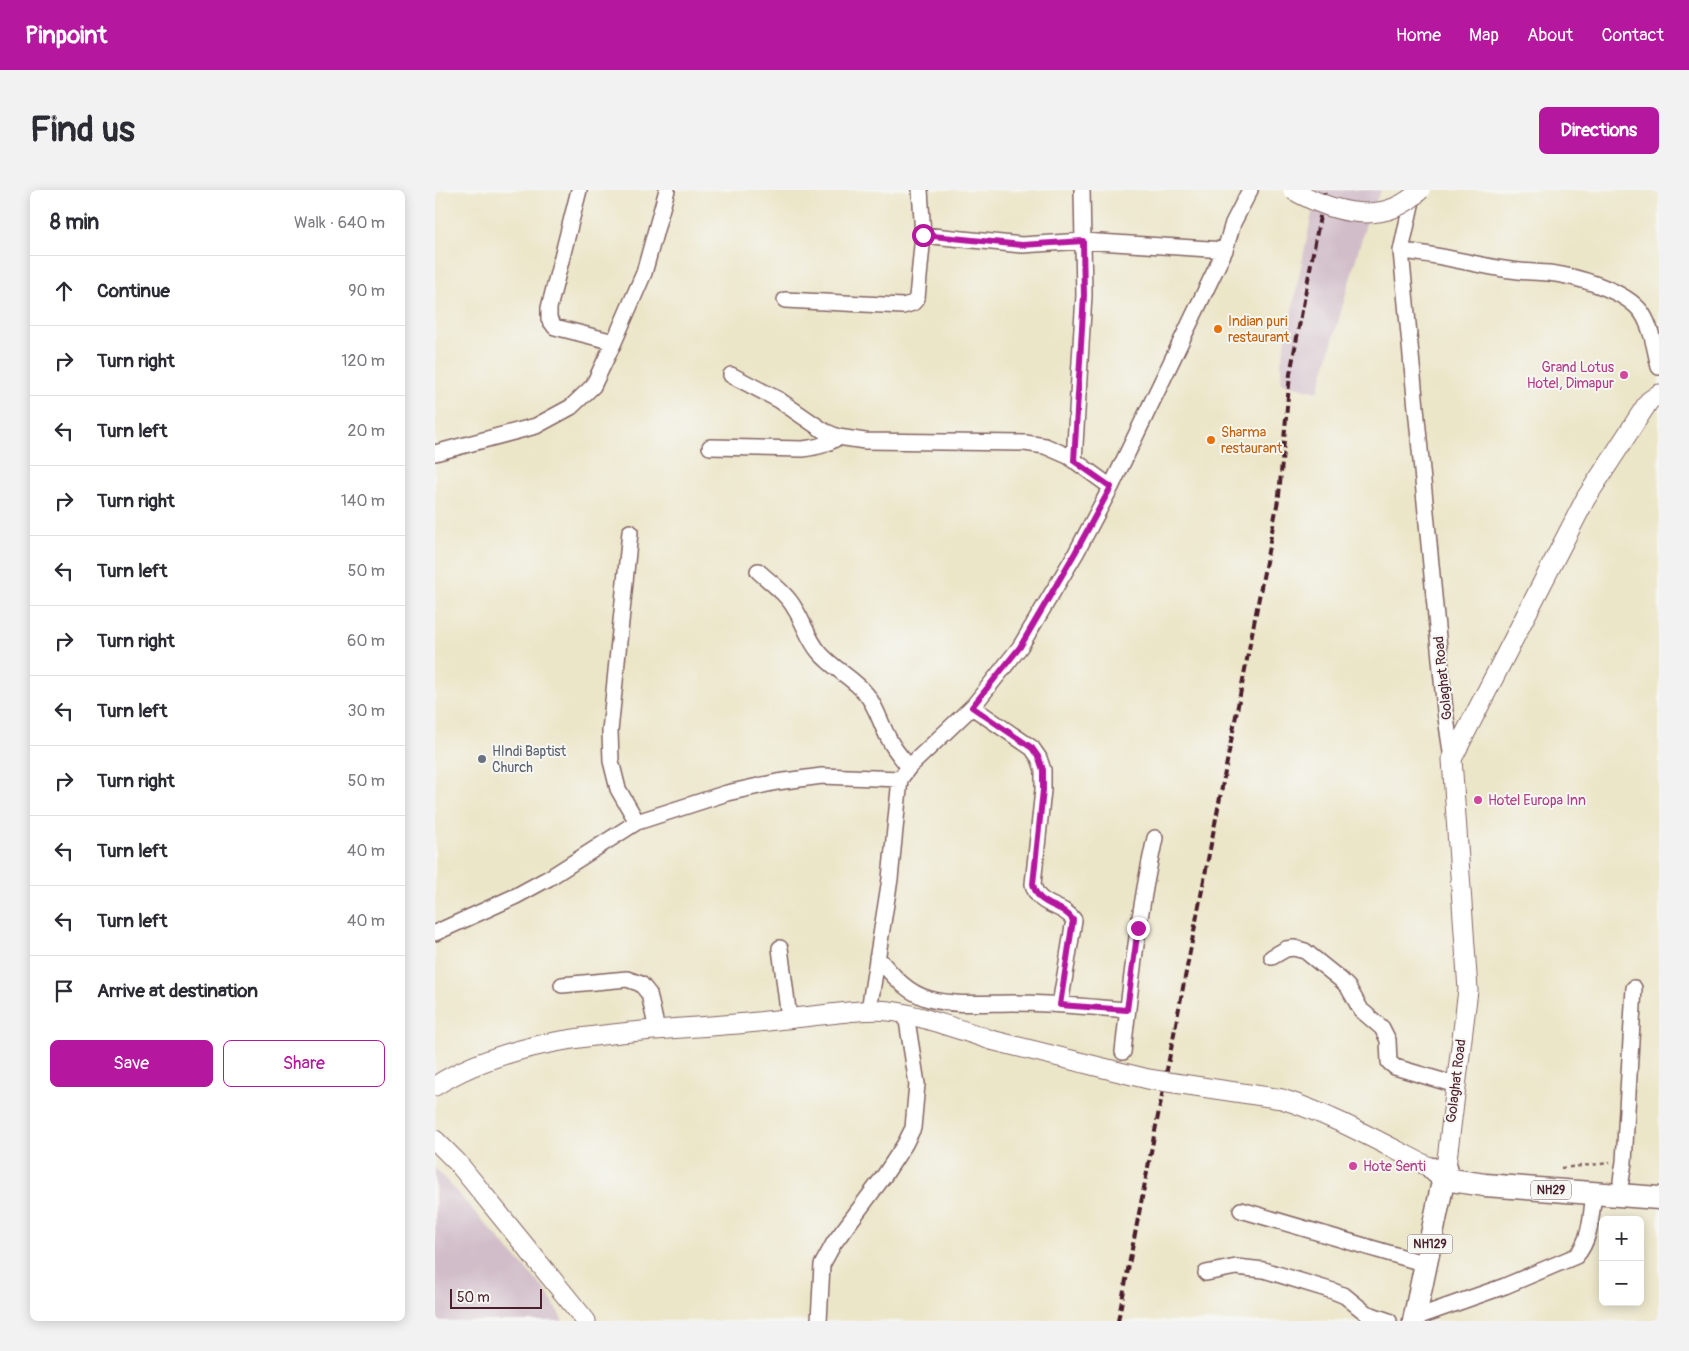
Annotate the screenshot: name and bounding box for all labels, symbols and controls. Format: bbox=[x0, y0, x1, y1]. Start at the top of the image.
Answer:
text: Pinpoint bbox=[25, 21, 107, 50]
text: Home bbox=[1396, 24, 1441, 47]
text: Map bbox=[1469, 24, 1499, 47]
text: About bbox=[1527, 24, 1573, 47]
text: Contact bbox=[1601, 24, 1664, 47]
button: Directions bbox=[1539, 107, 1659, 154]
text: Find us bbox=[30, 108, 135, 152]
text: 8 min bbox=[50, 209, 99, 236]
text: Walk · 640 m bbox=[294, 213, 385, 233]
route start bbox=[912, 224, 935, 247]
icon: ahead bbox=[50, 277, 78, 305]
text: Continue bbox=[97, 279, 170, 303]
text: 90 m bbox=[348, 281, 385, 301]
place label: Indian puri restaurant bbox=[1228, 313, 1290, 346]
marker: Indian puri restaurant bbox=[1212, 323, 1224, 335]
icon: right bbox=[50, 347, 78, 375]
text: Turn right bbox=[97, 349, 175, 373]
text: 120 m bbox=[341, 351, 385, 371]
place label: Grand Lotus Hotel, Dimapur bbox=[1527, 359, 1615, 392]
marker: Grand Lotus Hotel, Dimapur bbox=[1618, 369, 1630, 381]
icon: left bbox=[50, 417, 78, 445]
text: Turn left bbox=[97, 419, 167, 443]
text: 20 m bbox=[347, 421, 385, 441]
place label: Sharma restaurant bbox=[1221, 424, 1283, 457]
marker: Sharma restaurant bbox=[1205, 434, 1217, 446]
icon: right bbox=[50, 487, 78, 515]
text: Turn right bbox=[97, 489, 175, 513]
text: 140 m bbox=[341, 491, 385, 511]
icon: left bbox=[50, 557, 78, 585]
text: Turn left bbox=[97, 559, 167, 583]
text: 50 m bbox=[348, 561, 385, 581]
icon: right bbox=[50, 627, 78, 655]
text: Turn right bbox=[97, 629, 175, 653]
text: 60 m bbox=[347, 631, 385, 651]
street label: Golaghat Road bbox=[1430, 635, 1456, 721]
icon: left bbox=[50, 697, 78, 725]
text: Turn left bbox=[97, 699, 167, 723]
text: 30 m bbox=[347, 701, 385, 721]
place label: HIndi Baptist Church bbox=[492, 743, 567, 776]
marker: HIndi Baptist Church bbox=[476, 753, 488, 765]
icon: right bbox=[50, 767, 78, 795]
text: Turn right bbox=[97, 769, 175, 793]
text: 50 m bbox=[348, 771, 385, 791]
place label: Hotel Europa Inn bbox=[1488, 792, 1586, 809]
marker: Hotel Europa Inn bbox=[1472, 794, 1484, 806]
icon: left bbox=[50, 837, 78, 865]
text: Turn left bbox=[97, 839, 167, 863]
text: 40 m bbox=[347, 841, 385, 861]
icon: left bbox=[50, 907, 78, 935]
text: Turn left bbox=[97, 909, 167, 933]
text: 40 m bbox=[347, 911, 385, 931]
route end bbox=[1127, 917, 1150, 940]
icon: arrive bbox=[50, 977, 78, 1005]
text: Arrive at destination bbox=[97, 979, 258, 1003]
street label: Golaghat Road bbox=[1442, 1038, 1470, 1124]
button: Save bbox=[50, 1040, 213, 1087]
button: Share bbox=[223, 1040, 385, 1087]
place label: Hote Senti bbox=[1363, 1158, 1426, 1175]
marker: Hote Senti bbox=[1347, 1160, 1359, 1172]
road number: NH29 bbox=[1531, 1180, 1571, 1200]
map controls bbox=[1599, 1216, 1644, 1306]
button: + bbox=[1599, 1216, 1644, 1261]
road number: NH129 bbox=[1407, 1234, 1453, 1254]
button: − bbox=[1599, 1261, 1644, 1306]
scale bar bbox=[450, 1286, 543, 1309]
text: 50 m bbox=[457, 1289, 490, 1306]

